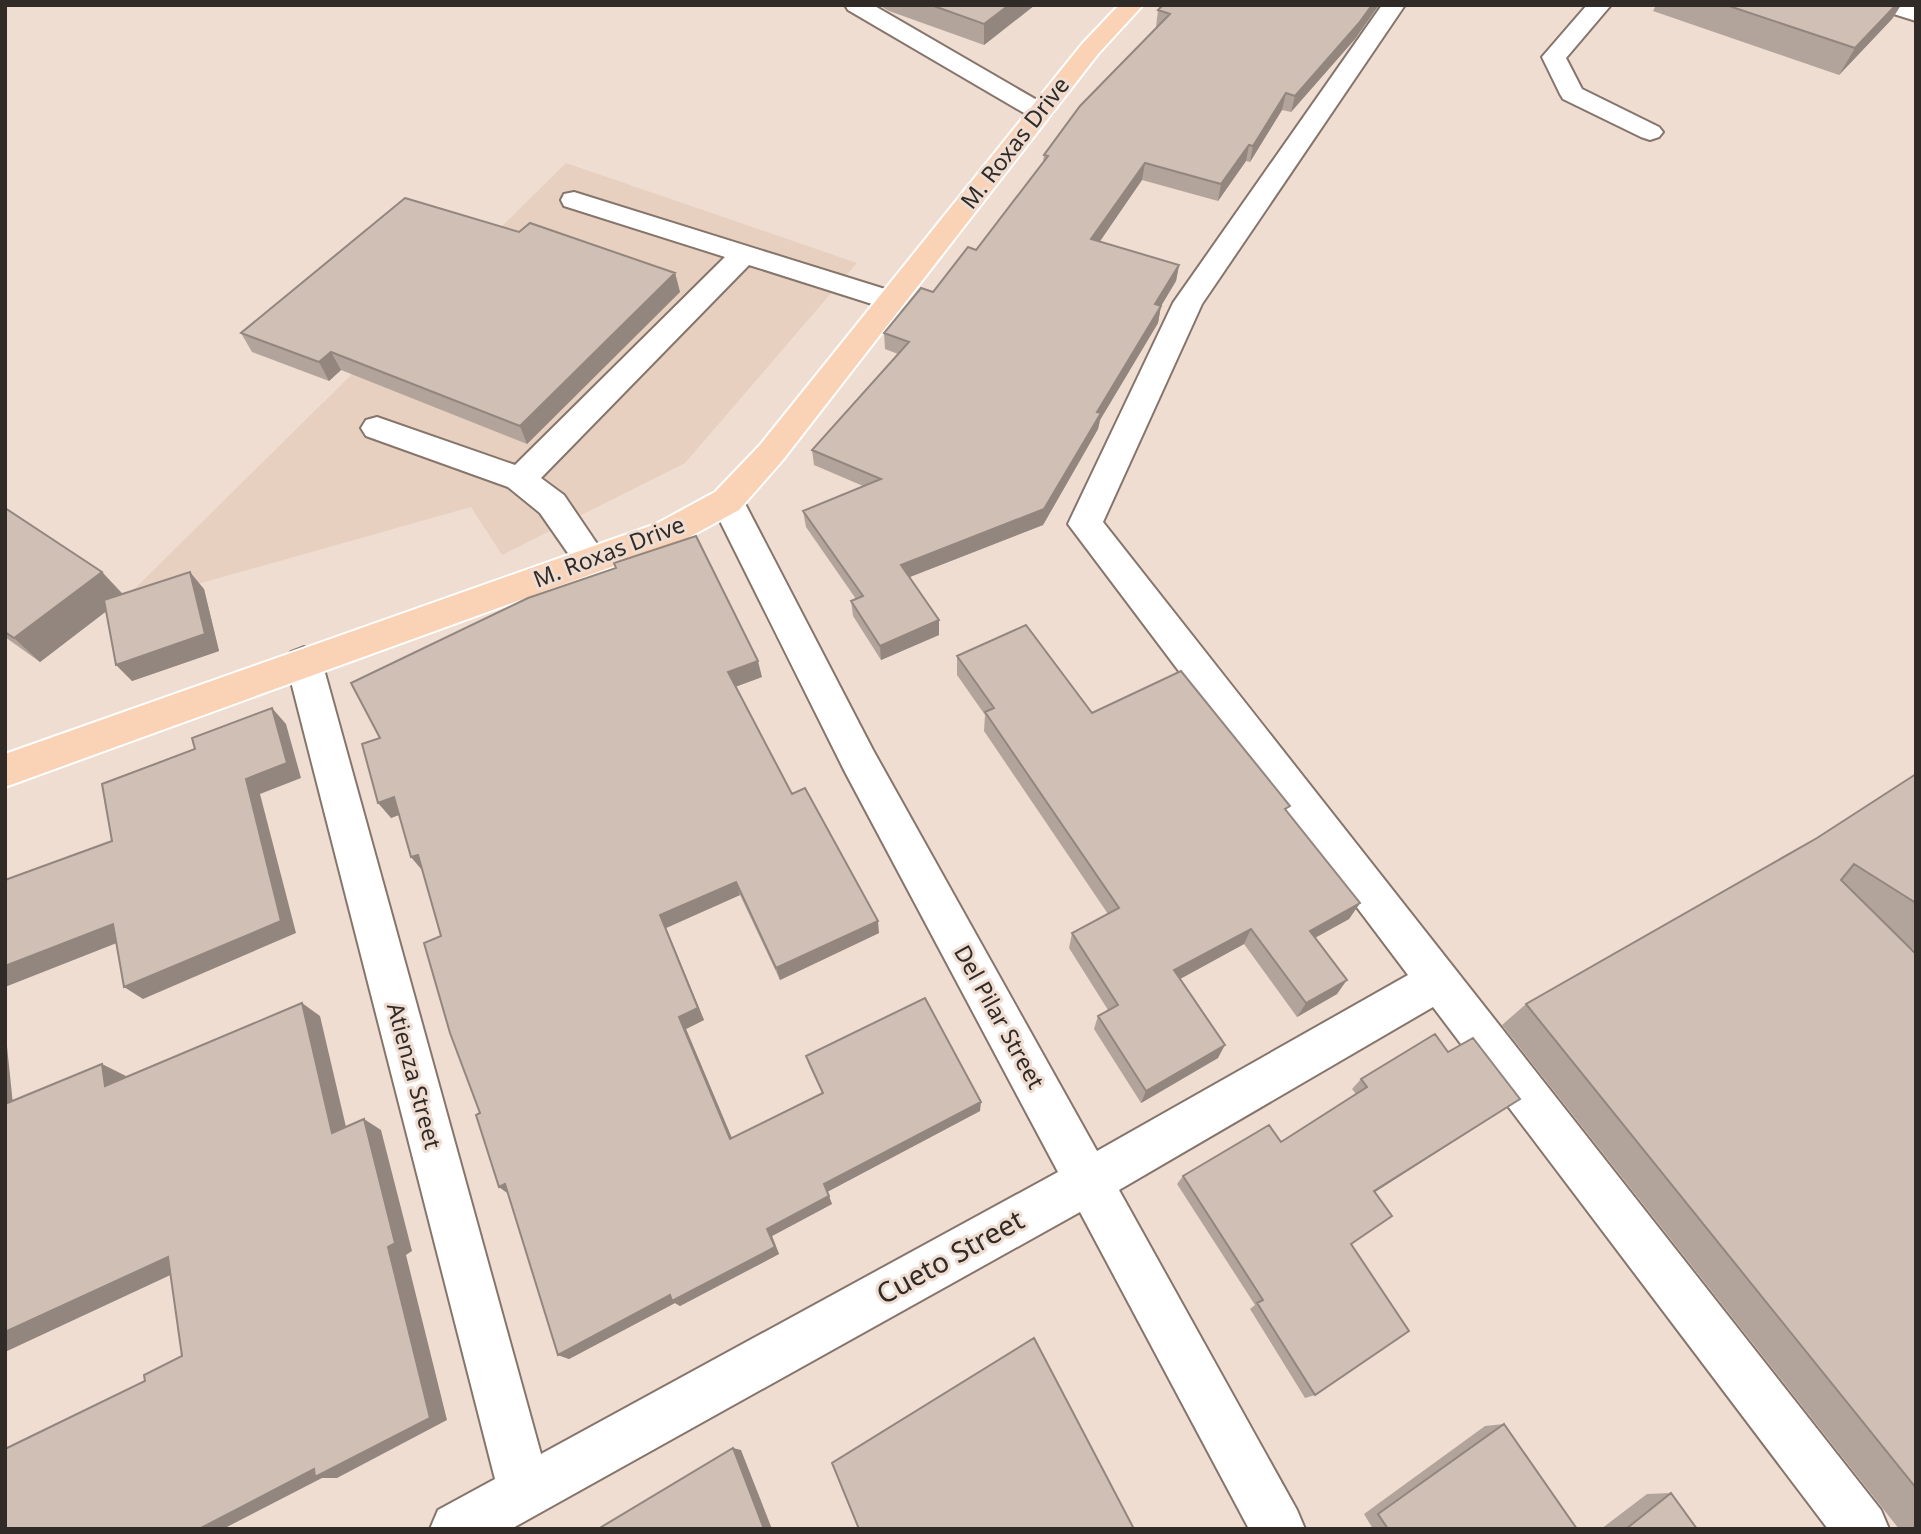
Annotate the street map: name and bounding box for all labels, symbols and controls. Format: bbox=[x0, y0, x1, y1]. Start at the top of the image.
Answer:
street label: M. Roxas Drive bbox=[952, 70, 1076, 215]
street label: M. Roxas Drive bbox=[528, 508, 689, 595]
street label: Del Pilar Street bbox=[947, 939, 1053, 1094]
street label: Atienza Street bbox=[380, 999, 450, 1152]
street label: Cueto Street bbox=[869, 1200, 1030, 1312]

